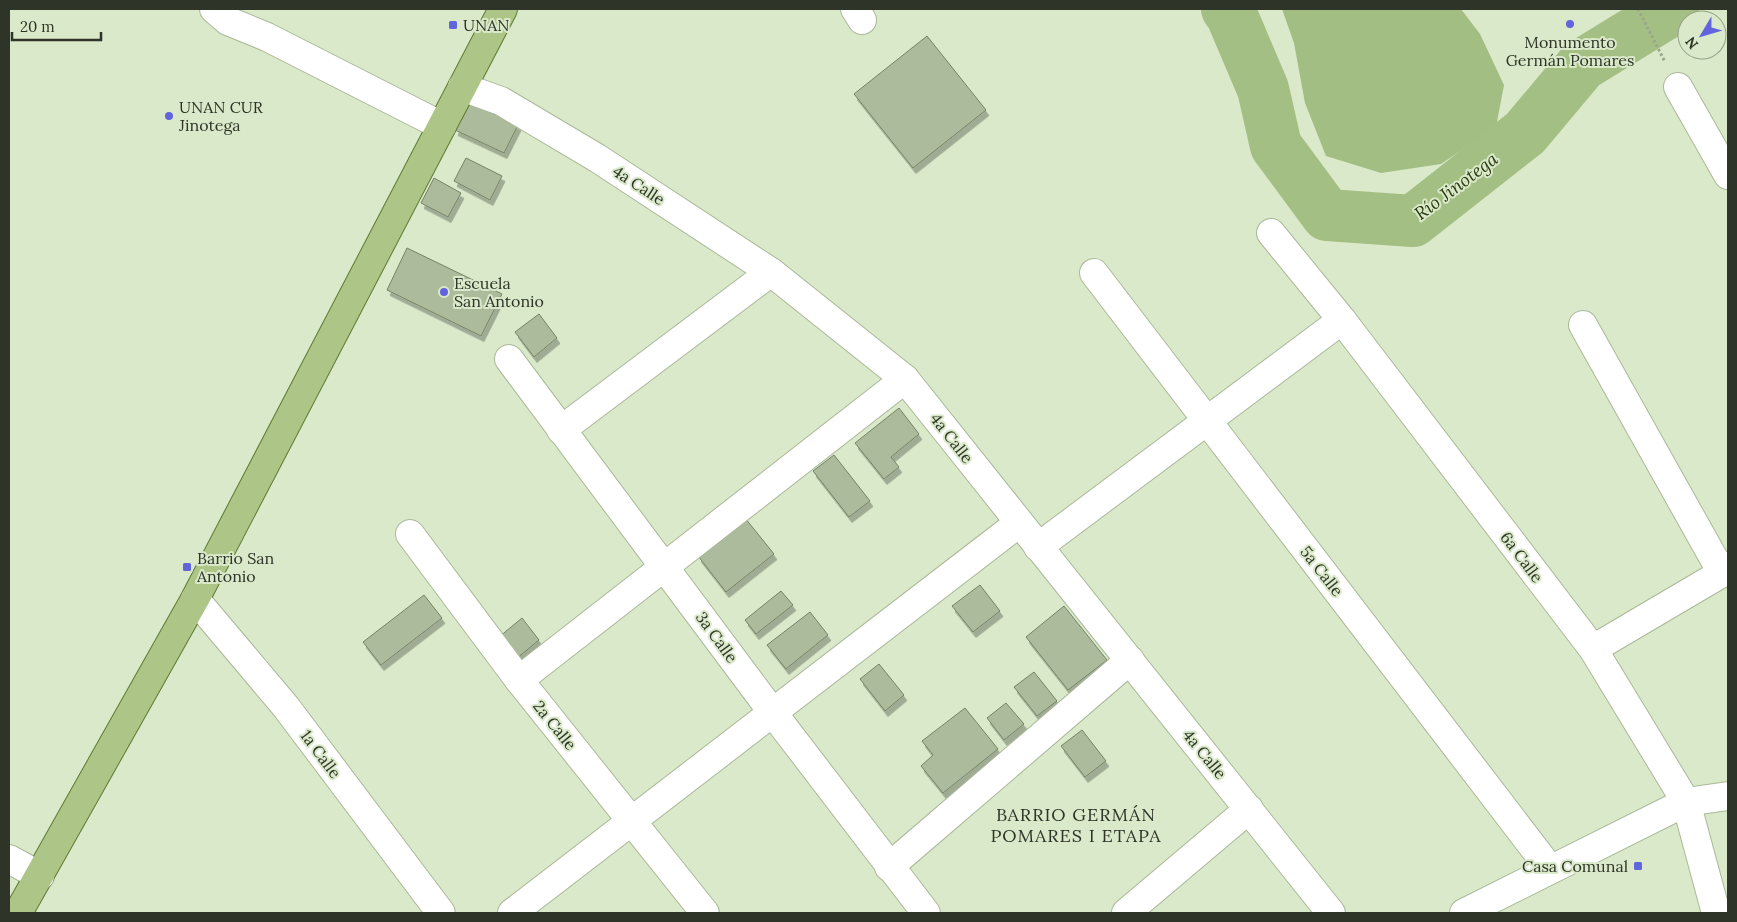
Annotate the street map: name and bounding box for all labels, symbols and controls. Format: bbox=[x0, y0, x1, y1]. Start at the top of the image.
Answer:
scale bar bbox=[12, 10, 101, 42]
north arrow bbox=[1677, 10, 1727, 60]
place label: UNAN bbox=[463, 15, 509, 35]
text: 20 m bbox=[20, 17, 55, 36]
marker: Monumento Germán Pomares bbox=[1564, 18, 1576, 30]
marker: UNAN bbox=[447, 19, 459, 31]
place label: Monumento Germán Pomares bbox=[1506, 32, 1634, 70]
text: N bbox=[1681, 33, 1702, 53]
place label: UNAN CUR Jinotega bbox=[178, 97, 264, 135]
marker: UNAN CUR Jinotega bbox=[163, 110, 175, 122]
water label: Río Jinotega bbox=[1410, 147, 1502, 225]
street label: 4a Calle bbox=[609, 161, 669, 209]
place label: Escuela San Antonio bbox=[454, 273, 544, 311]
marker: Escuela San Antonio bbox=[438, 286, 450, 298]
street label: 4a Calle bbox=[926, 409, 978, 467]
street label: 6a Calle bbox=[1496, 528, 1548, 587]
street label: 5a Calle bbox=[1296, 542, 1348, 600]
place label: Barrio San Antonio bbox=[196, 548, 274, 586]
marker: Barrio San Antonio bbox=[181, 561, 193, 573]
street label: 3a Calle bbox=[692, 608, 742, 667]
street label: 2a Calle bbox=[529, 696, 581, 754]
street label: 4a Calle bbox=[1179, 725, 1231, 783]
street label: 1a Calle bbox=[296, 726, 346, 782]
district label: BARRIO GERMÁN POMARES I ETAPA bbox=[990, 803, 1162, 847]
place label: Casa Comunal bbox=[1522, 856, 1628, 876]
marker: Casa Comunal bbox=[1632, 860, 1644, 872]

